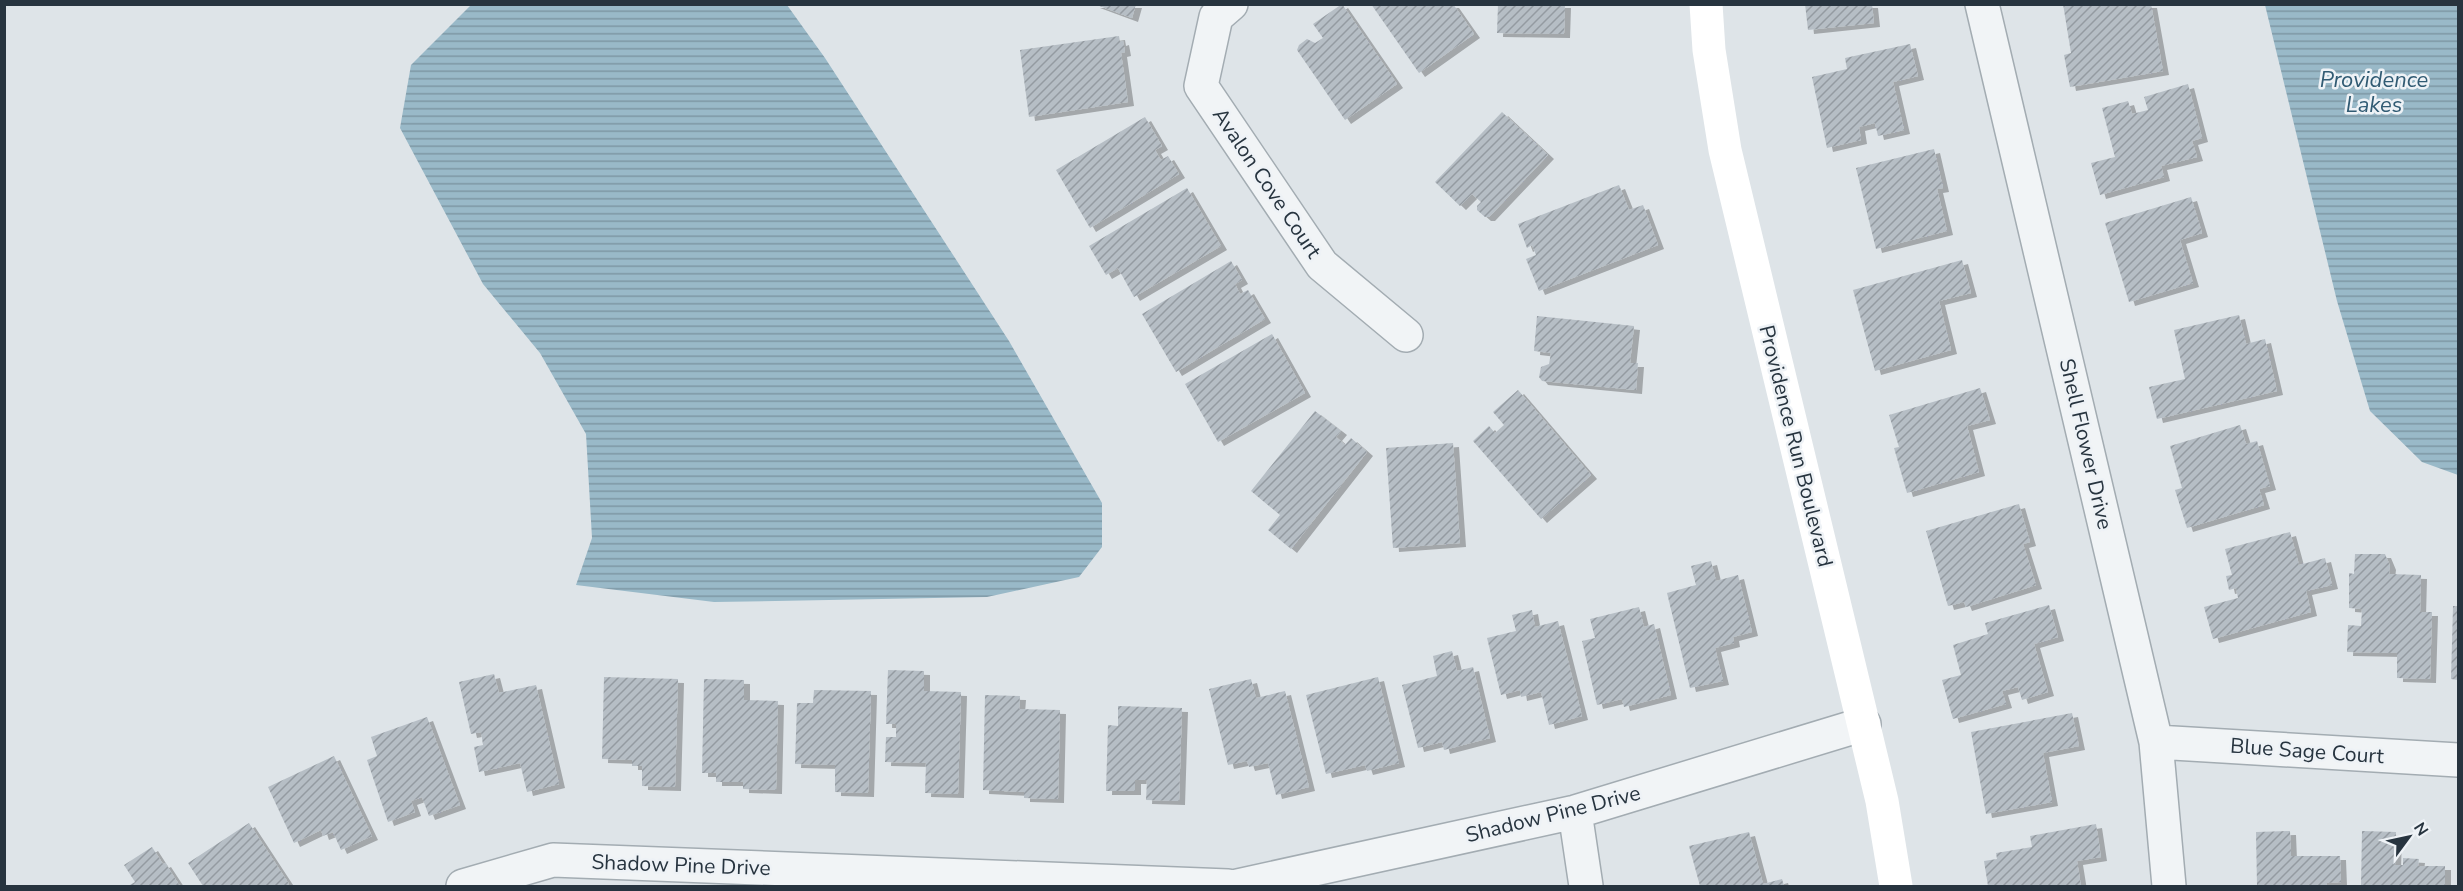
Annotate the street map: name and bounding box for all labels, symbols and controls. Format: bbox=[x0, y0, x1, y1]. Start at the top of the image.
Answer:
water label: Providence Lakes bbox=[2320, 65, 2429, 120]
street label: Avalon Cove Court bbox=[1206, 102, 1328, 264]
street label: Providence Run Boulevard bbox=[1752, 322, 1840, 570]
street label: Shell Flower Drive bbox=[2053, 356, 2119, 532]
street label: Blue Sage Court bbox=[2229, 732, 2385, 770]
street label: Shadow Pine Drive bbox=[1463, 779, 1643, 849]
north arrow bbox=[2379, 807, 2439, 867]
text: N bbox=[2408, 818, 2433, 840]
street label: Shadow Pine Drive bbox=[591, 848, 771, 882]

